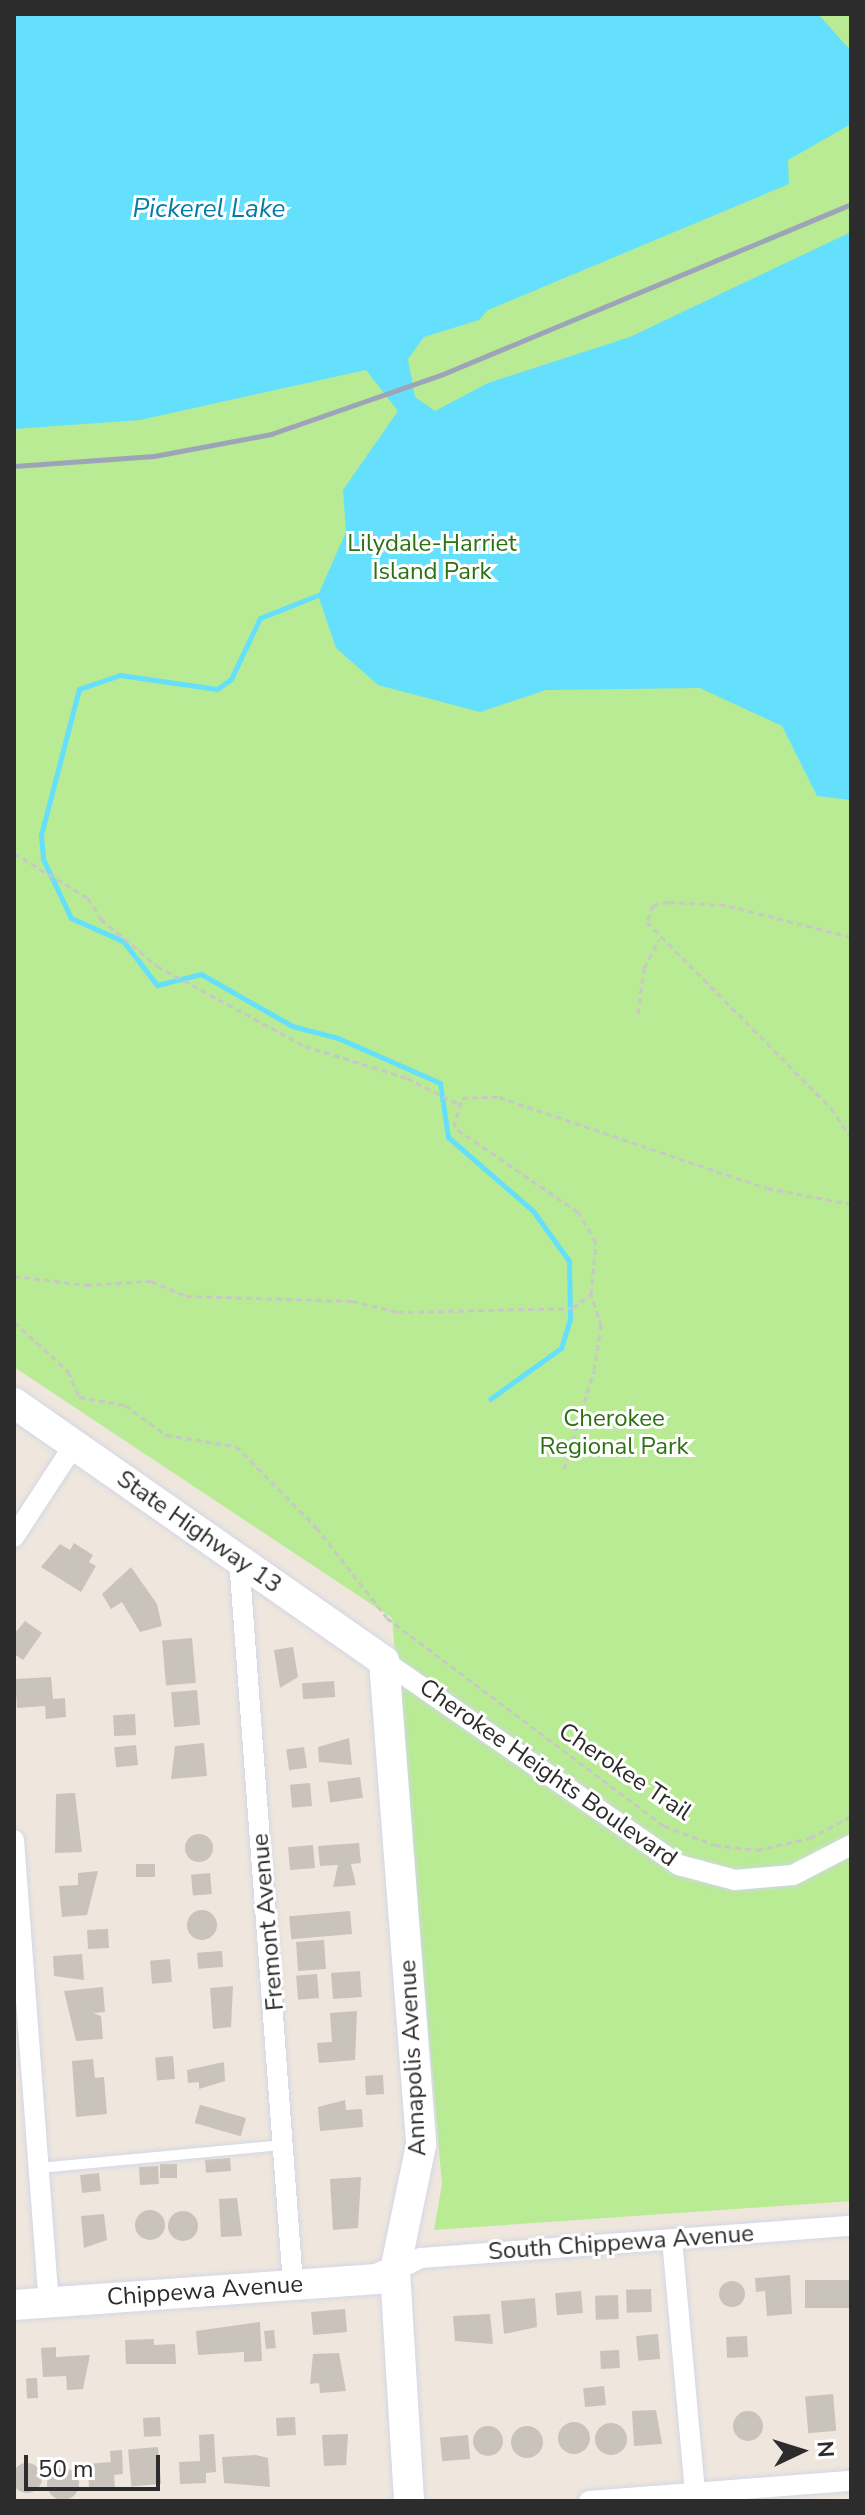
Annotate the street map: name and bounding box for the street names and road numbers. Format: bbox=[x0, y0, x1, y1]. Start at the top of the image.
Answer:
street label: State Highway 13 bbox=[111, 1464, 287, 1600]
street label: Cherokee Heights Boulevard bbox=[414, 1673, 682, 1873]
street label: Cherokee Trail bbox=[553, 1717, 697, 1827]
street label: Fremont Avenue bbox=[246, 1832, 290, 2012]
street label: Annapolis Avenue bbox=[393, 1959, 433, 2157]
street label: South Chippewa Avenue bbox=[487, 2219, 755, 2267]
street label: Chippewa Avenue bbox=[106, 2270, 304, 2312]

